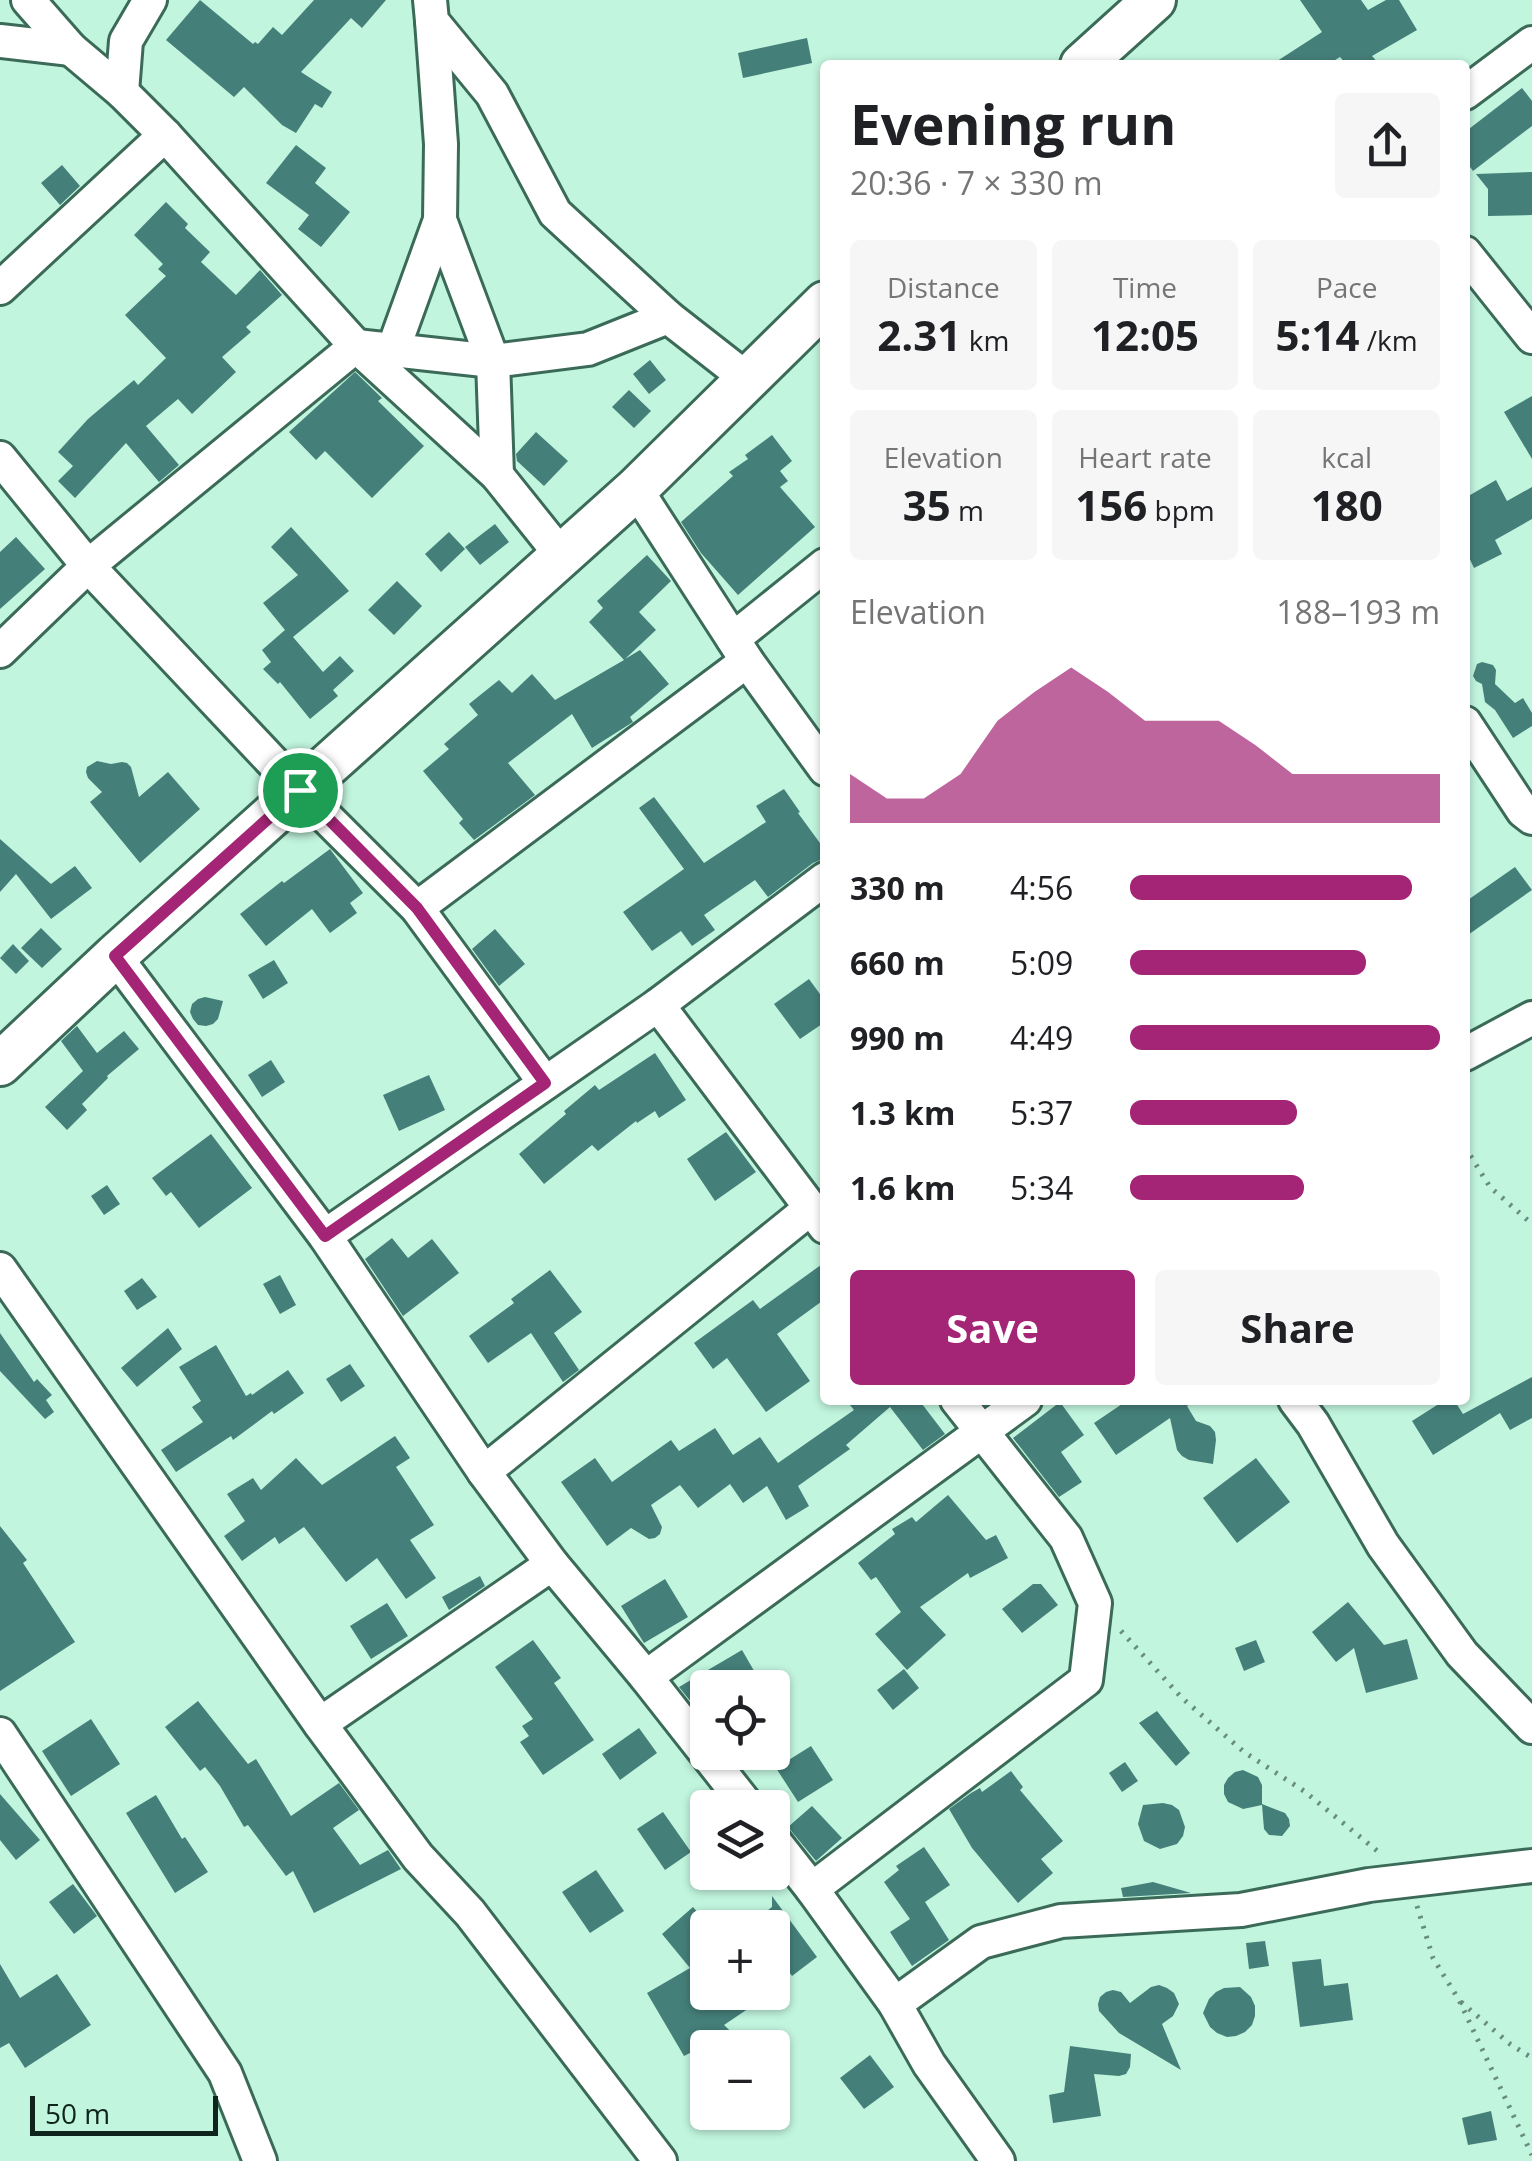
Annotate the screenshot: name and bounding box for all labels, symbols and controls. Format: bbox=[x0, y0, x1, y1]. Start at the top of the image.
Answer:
text: Evening run bbox=[850, 86, 1176, 161]
button: share bbox=[1335, 93, 1440, 198]
text: 20:36 · 7 × 330 m bbox=[850, 161, 1103, 204]
text: Distance bbox=[887, 268, 1000, 306]
text: Time bbox=[1113, 268, 1177, 306]
text: Pace bbox=[1316, 268, 1377, 306]
text: 2.31 bbox=[877, 306, 961, 363]
text: 12:05 bbox=[1091, 306, 1199, 363]
text: 5:14 bbox=[1276, 306, 1360, 363]
text: km bbox=[961, 321, 1009, 359]
text: /km bbox=[1360, 321, 1418, 359]
text: Elevation bbox=[884, 438, 1003, 476]
text: Heart rate bbox=[1078, 438, 1212, 476]
text: kcal bbox=[1321, 438, 1372, 476]
text: 35 bbox=[903, 476, 951, 533]
text: 156 bbox=[1075, 476, 1147, 533]
text: 180 bbox=[1311, 476, 1383, 533]
text: m bbox=[951, 491, 984, 529]
text: bpm bbox=[1147, 491, 1215, 529]
text: Elevation bbox=[850, 590, 986, 633]
text: 188–193 m bbox=[1276, 590, 1440, 633]
pin bbox=[258, 748, 343, 833]
icon: arrive bbox=[273, 763, 328, 818]
text: 330 m bbox=[850, 866, 945, 909]
text: 4:56 bbox=[1010, 866, 1073, 909]
text: 660 m bbox=[850, 941, 945, 984]
text: 5:09 bbox=[1010, 941, 1073, 984]
text: 990 m bbox=[850, 1016, 945, 1059]
text: 4:49 bbox=[1010, 1016, 1073, 1059]
text: 1.3 km bbox=[850, 1091, 955, 1134]
text: 5:37 bbox=[1010, 1091, 1073, 1134]
text: 1.6 km bbox=[850, 1166, 955, 1209]
text: 5:34 bbox=[1010, 1166, 1073, 1209]
button: Save bbox=[850, 1270, 1135, 1385]
button: Share bbox=[1155, 1270, 1440, 1385]
map controls bbox=[690, 1670, 790, 2130]
button: locate bbox=[690, 1670, 790, 1770]
button: layers bbox=[690, 1790, 790, 1890]
button: + bbox=[690, 1910, 790, 2010]
button: − bbox=[690, 2030, 790, 2130]
scale bar bbox=[30, 2091, 218, 2136]
text: 50 m bbox=[45, 2094, 110, 2132]

